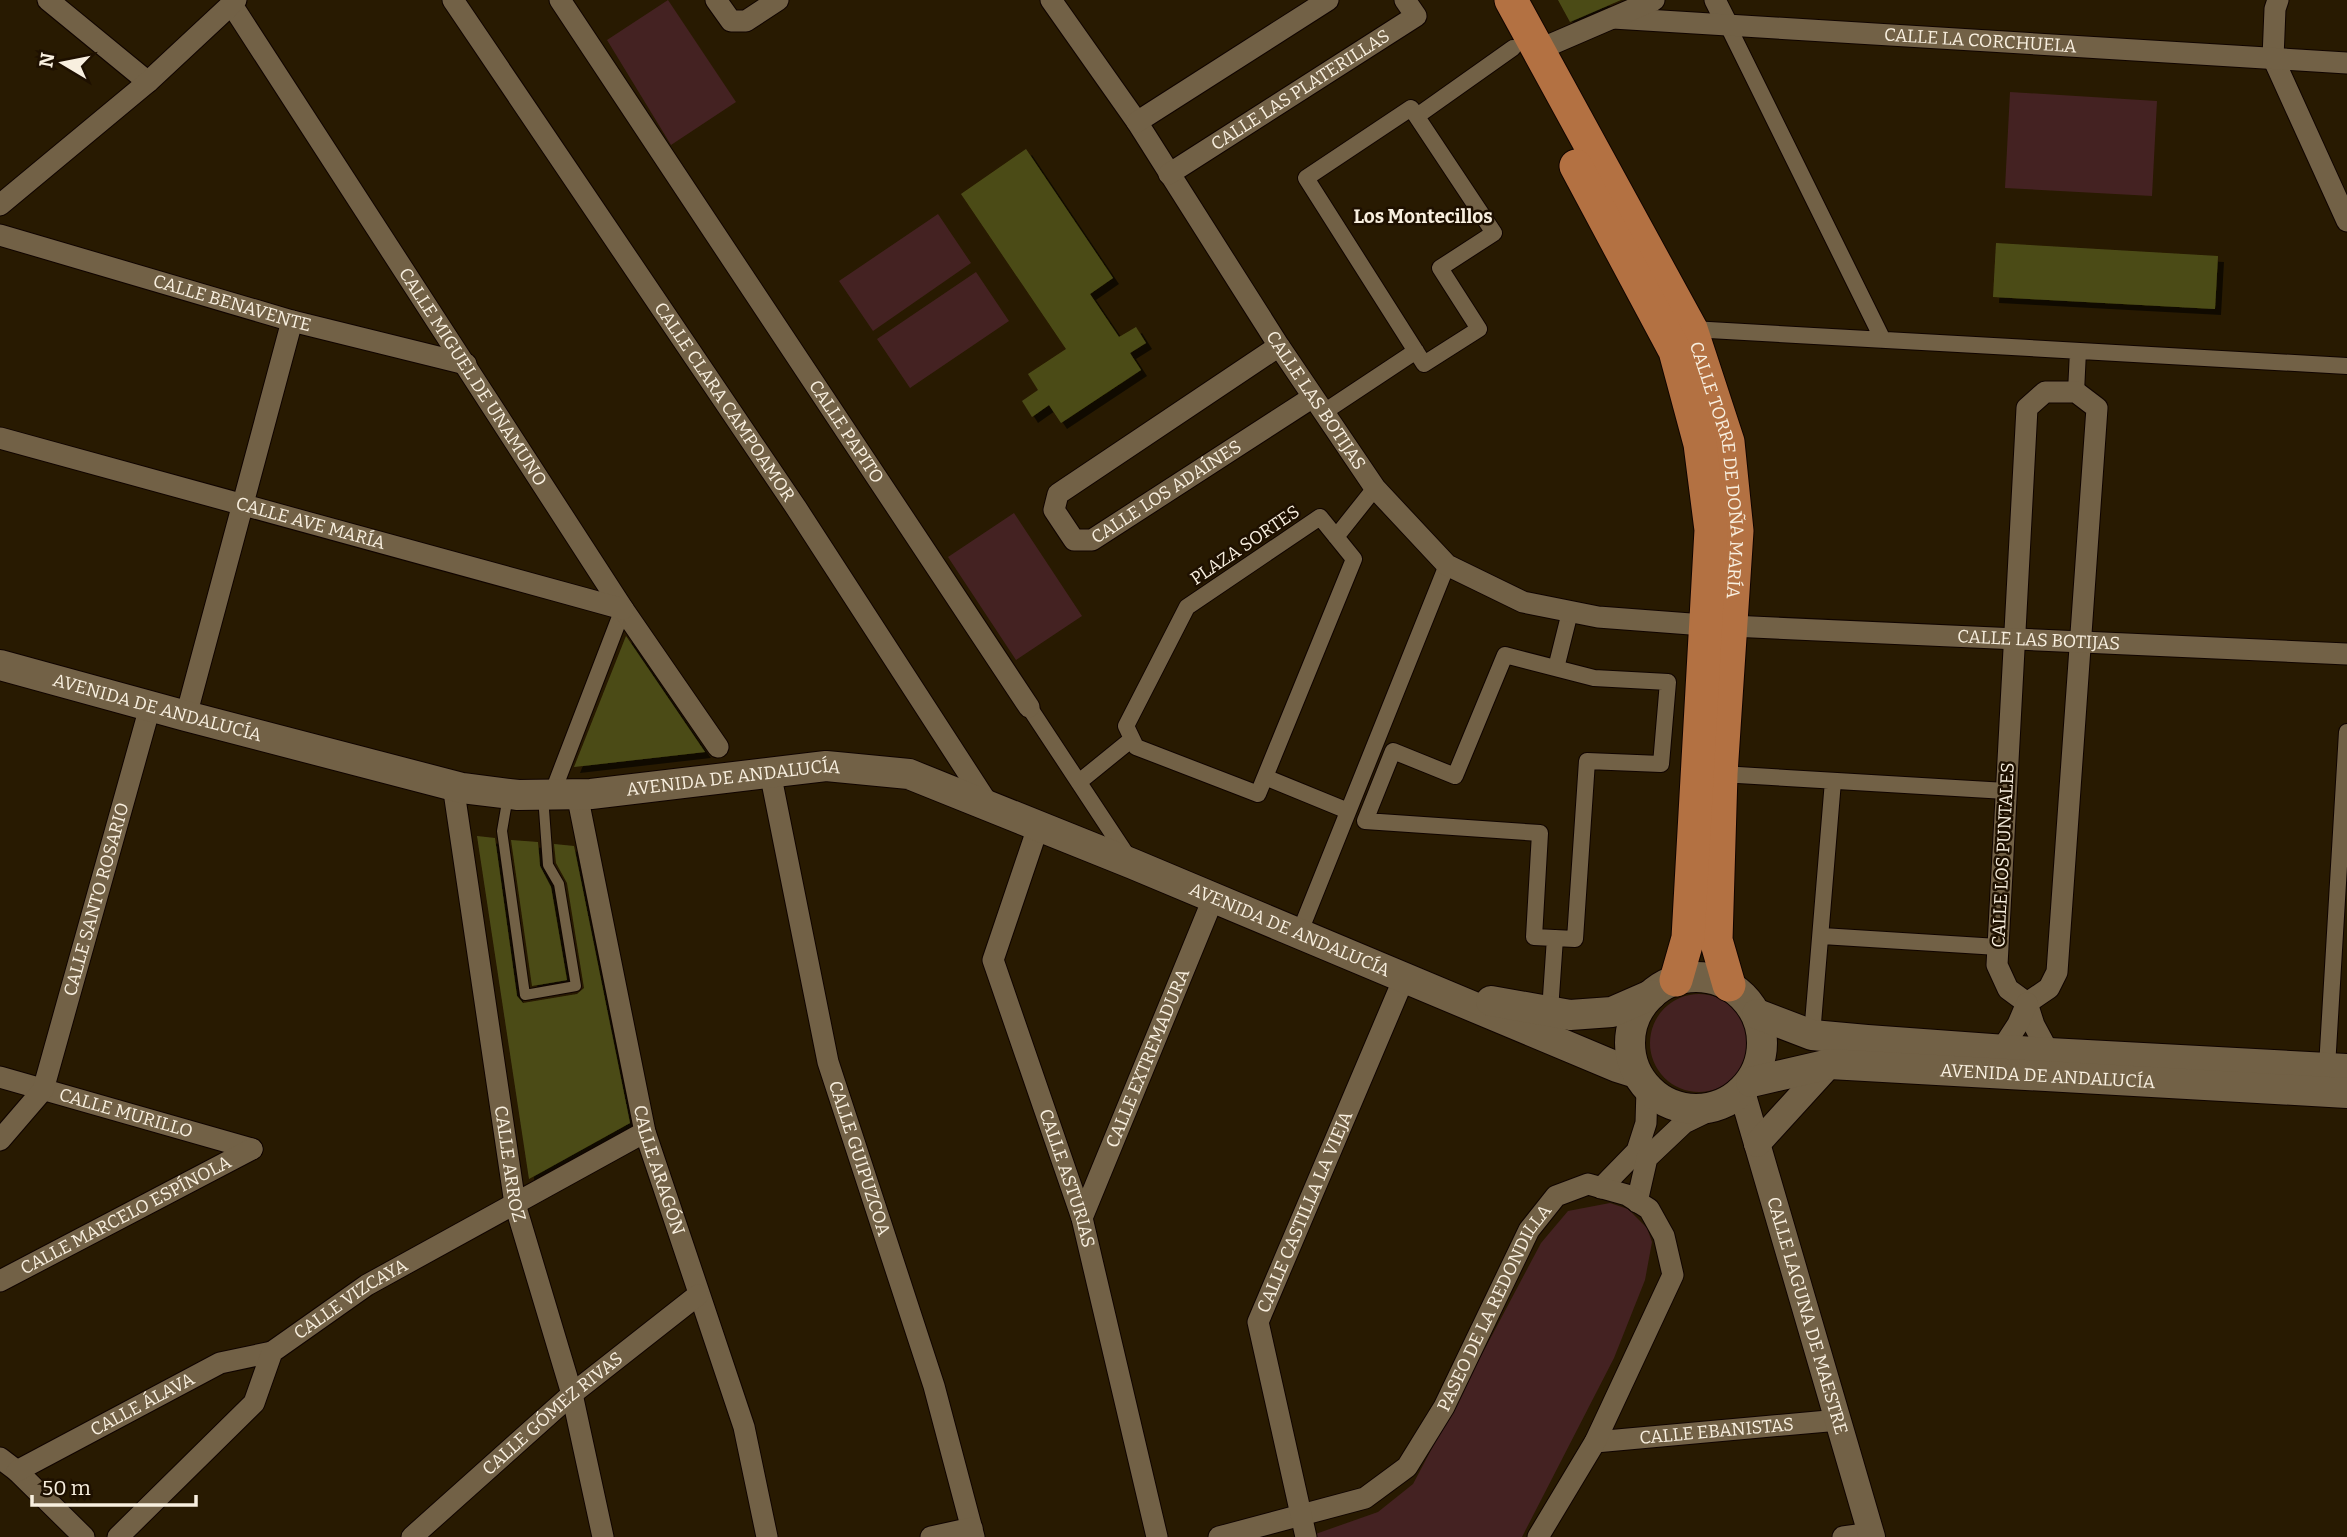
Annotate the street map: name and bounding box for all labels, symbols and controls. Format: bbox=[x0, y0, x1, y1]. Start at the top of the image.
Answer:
street label: CALLE LA CORCHUELA bbox=[1883, 24, 2078, 57]
street label: CALLE LAS PLATERILLAS bbox=[1207, 25, 1394, 155]
north arrow bbox=[28, 28, 98, 98]
text: N bbox=[34, 51, 59, 69]
district label: Los Montecillos bbox=[1353, 205, 1493, 228]
street label: CALLE MIGUEL DE UNAMUNO bbox=[394, 264, 551, 490]
street label: CALLE BENAVENTE bbox=[151, 270, 313, 336]
street label: CALLE CLARA CAMPOAMOR bbox=[649, 298, 800, 506]
street label: CALLE LAS BOTIJAS bbox=[1261, 327, 1370, 474]
street label: CALLE TORRE DE DOÑA MARÍA bbox=[1685, 339, 1749, 600]
street label: CALLE PAPITO bbox=[804, 376, 889, 488]
street label: CALLE LOS ADAÍNES bbox=[1087, 435, 1245, 549]
street label: CALLE AVE MARÍA bbox=[233, 492, 388, 554]
street label: PLAZA SORTES bbox=[1186, 500, 1304, 590]
street label: CALLE LAS BOTIJAS bbox=[1957, 625, 2121, 655]
street label: AVENIDA DE ANDALUCÍA bbox=[50, 669, 264, 746]
street label: AVENIDA DE ANDALUCÍA bbox=[625, 754, 842, 801]
street label: CALLE LOS PUNTALES bbox=[1987, 762, 2019, 948]
street label: CALLE SANTO ROSARIO bbox=[59, 800, 134, 999]
street label: AVENIDA DE ANDALUCÍA bbox=[1186, 878, 1394, 982]
street label: CALLE EXTREMADURA bbox=[1101, 965, 1194, 1151]
street label: AVENIDA DE ANDALUCÍA bbox=[1939, 1059, 2156, 1093]
street label: CALLE GUIPUZCOA bbox=[824, 1078, 895, 1239]
street label: CALLE MURILLO bbox=[57, 1083, 195, 1143]
street label: CALLE ARAGÓN bbox=[629, 1103, 690, 1238]
street label: CALLE ARROZ bbox=[490, 1104, 531, 1225]
street label: CALLE ASTURIAS bbox=[1034, 1106, 1100, 1250]
street label: CALLE CASTILLA LA VIEJA bbox=[1252, 1107, 1357, 1316]
street label: CALLE MARCELO ESPÍNOLA bbox=[17, 1151, 235, 1279]
street label: CALLE LAGUNA DE MAESTRE bbox=[1762, 1194, 1852, 1437]
street label: PASEO DE LA REDONDILLA bbox=[1433, 1200, 1556, 1415]
street label: CALLE VIZCAYA bbox=[290, 1254, 412, 1344]
street label: CALLE GÓMEZ RIVAS bbox=[478, 1347, 627, 1480]
street label: CALLE ÁLAVA bbox=[87, 1368, 198, 1441]
street label: CALLE EBANISTAS bbox=[1638, 1413, 1795, 1449]
scale bar bbox=[32, 1464, 196, 1508]
text: 50 m bbox=[42, 1475, 91, 1501]

